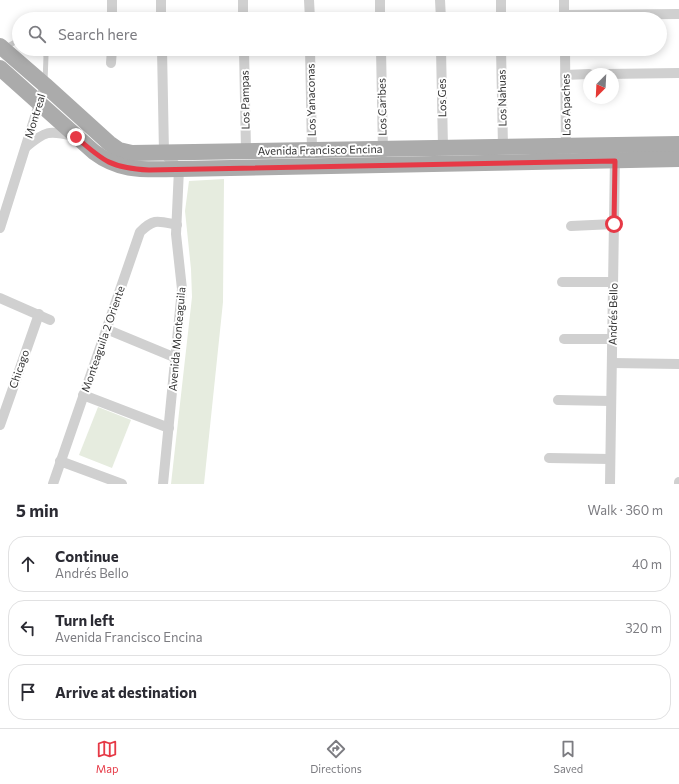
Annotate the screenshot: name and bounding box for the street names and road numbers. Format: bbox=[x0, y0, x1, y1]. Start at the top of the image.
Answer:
street label: Los Yanaconas bbox=[303, 63, 318, 137]
street label: Los Nahuas bbox=[495, 69, 508, 127]
street label: Los Pampas bbox=[237, 70, 252, 130]
street label: Los Apaches bbox=[558, 74, 573, 136]
street label: Los Caribes bbox=[374, 78, 389, 136]
street label: Los Ges bbox=[435, 79, 448, 117]
street label: Montreal bbox=[22, 92, 48, 140]
street label: Avenida Francisco Encina bbox=[257, 142, 383, 157]
street label: Andrés Bello bbox=[605, 282, 620, 345]
street label: Monteaguila 2 Oriente bbox=[78, 284, 127, 394]
street label: Avenida Monteaguila bbox=[165, 286, 188, 392]
street label: Chicago bbox=[6, 347, 31, 390]

